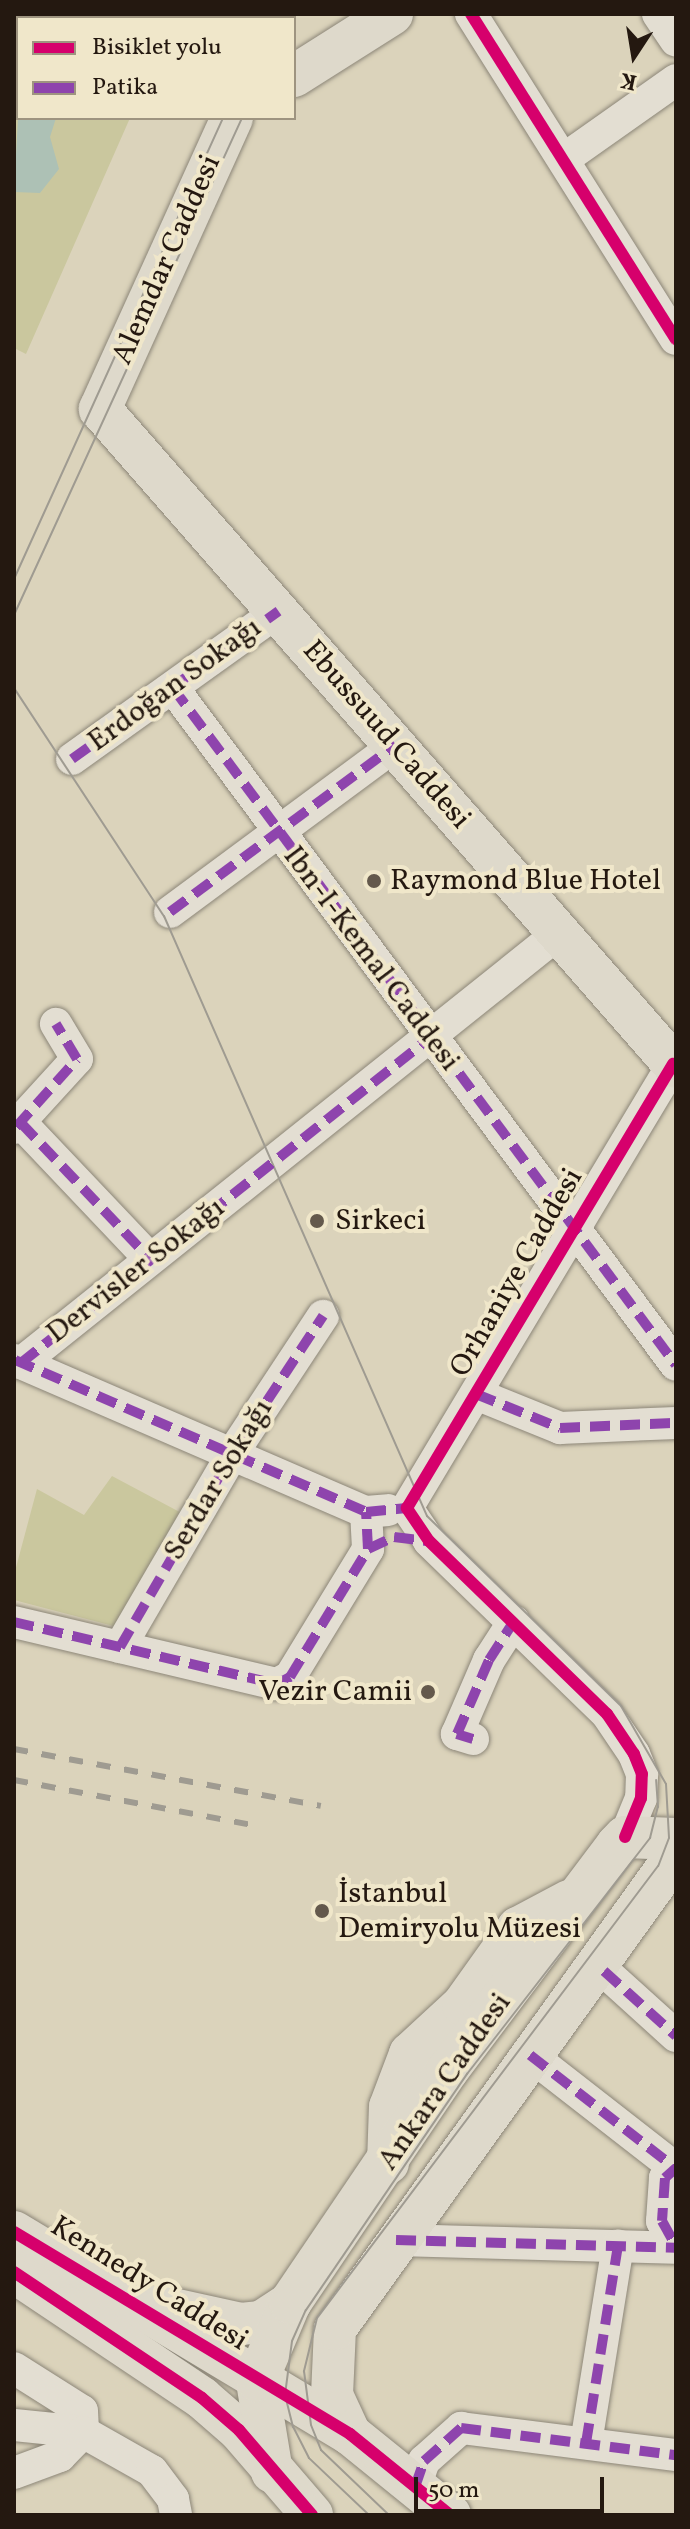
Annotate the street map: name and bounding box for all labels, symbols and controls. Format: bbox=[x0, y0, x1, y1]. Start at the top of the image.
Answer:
legend bbox=[16, 16, 296, 120]
north arrow bbox=[594, 16, 674, 96]
text: Bisiklet yolu bbox=[92, 31, 222, 65]
text: K bbox=[618, 63, 640, 97]
text: Patika bbox=[92, 71, 158, 105]
street label: Alemdar Caddesi bbox=[105, 150, 229, 370]
street label: Erdoğan Sokağı bbox=[81, 610, 269, 760]
street label: Ebussuud Caddesi bbox=[294, 633, 478, 837]
street label: Ibn-I-Kemal Caddesi bbox=[275, 839, 467, 1079]
place label: Raymond Blue Hotel bbox=[390, 863, 661, 899]
marker: Raymond Blue Hotel bbox=[365, 872, 383, 890]
street label: Orhaniye Caddesi bbox=[443, 1162, 591, 1384]
street label: Dervisler Sokağı bbox=[40, 1190, 232, 1352]
place label: Sirkeci bbox=[335, 1203, 426, 1239]
marker: Sirkeci bbox=[306, 1210, 328, 1232]
street label: Serdar Sokağı bbox=[157, 1393, 281, 1567]
place label: Vezir Camii bbox=[258, 1674, 412, 1710]
marker: Vezir Camii bbox=[419, 1683, 437, 1701]
place label: İstanbul Demiryolu Müzesi bbox=[338, 1876, 581, 1946]
marker: İstanbul Demiryolu Müzesi bbox=[313, 1902, 331, 1920]
street label: Ankara Caddesi bbox=[371, 1986, 519, 2178]
street label: Kennedy Caddesi bbox=[43, 2209, 255, 2359]
scale bar bbox=[418, 2461, 608, 2511]
text: 50 m bbox=[428, 2474, 480, 2508]

